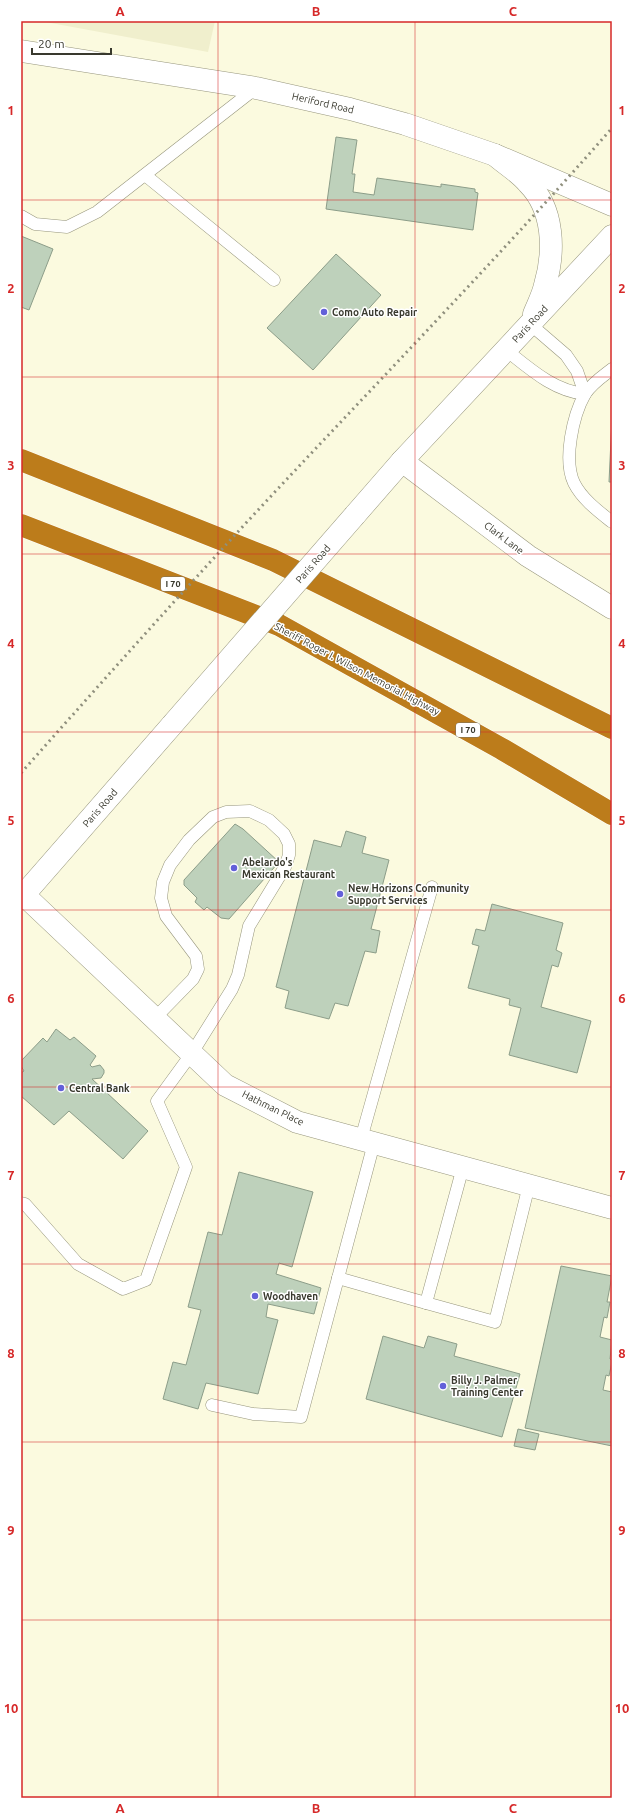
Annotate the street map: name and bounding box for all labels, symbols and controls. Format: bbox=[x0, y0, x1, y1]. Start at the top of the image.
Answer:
text: A bbox=[115, 4, 125, 18]
text: B bbox=[312, 4, 321, 18]
text: C bbox=[509, 4, 518, 18]
scale bar bbox=[32, 30, 111, 56]
text: 20 m bbox=[38, 37, 65, 50]
street label: Heriford Road bbox=[291, 91, 355, 116]
text: 1 bbox=[7, 103, 15, 117]
text: 1 bbox=[618, 103, 626, 117]
text: 2 bbox=[7, 281, 15, 295]
text: 2 bbox=[618, 281, 626, 295]
street label: Paris Road bbox=[510, 303, 550, 345]
marker: Como Auto Repair bbox=[319, 307, 329, 317]
place label: Como Auto Repair bbox=[332, 307, 418, 318]
text: 3 bbox=[7, 458, 15, 472]
text: 3 bbox=[618, 458, 626, 472]
street label: Clark Lane bbox=[482, 520, 526, 556]
street label: Paris Road bbox=[293, 543, 333, 585]
road number: I 70 bbox=[161, 577, 185, 591]
street label: Sheriff Roger I. Wilson Memorial Highway bbox=[273, 621, 442, 717]
text: 4 bbox=[7, 636, 15, 650]
text: 4 bbox=[618, 636, 626, 650]
road number: I 70 bbox=[456, 723, 480, 737]
street label: Paris Road bbox=[80, 787, 120, 829]
text: 5 bbox=[7, 813, 15, 827]
text: 5 bbox=[618, 813, 626, 827]
place label: Abelardo's Mexican Restaurant bbox=[242, 857, 336, 880]
marker: Abelardo's Mexican Restaurant bbox=[229, 863, 239, 873]
place label: New Horizons Community Support Services bbox=[348, 883, 470, 906]
marker: New Horizons Community Support Services bbox=[335, 889, 345, 899]
text: 6 bbox=[7, 991, 15, 1005]
text: 6 bbox=[618, 991, 626, 1005]
marker: Central Bank bbox=[56, 1083, 66, 1093]
place label: Central Bank bbox=[69, 1083, 130, 1094]
street label: Hathman Place bbox=[240, 1088, 306, 1128]
text: 7 bbox=[7, 1168, 15, 1182]
text: 7 bbox=[618, 1168, 626, 1182]
marker: Woodhaven bbox=[250, 1291, 260, 1301]
place label: Woodhaven bbox=[263, 1291, 318, 1302]
text: 8 bbox=[7, 1346, 15, 1360]
text: 8 bbox=[618, 1346, 626, 1360]
place label: Billy J. Palmer Training Center bbox=[451, 1375, 524, 1398]
marker: Billy J. Palmer Training Center bbox=[438, 1381, 448, 1391]
text: 9 bbox=[7, 1523, 15, 1537]
text: 9 bbox=[618, 1523, 626, 1537]
text: 10 bbox=[4, 1701, 18, 1715]
text: 10 bbox=[615, 1701, 629, 1715]
text: A bbox=[115, 1801, 125, 1815]
text: B bbox=[312, 1801, 321, 1815]
text: C bbox=[509, 1801, 518, 1815]

